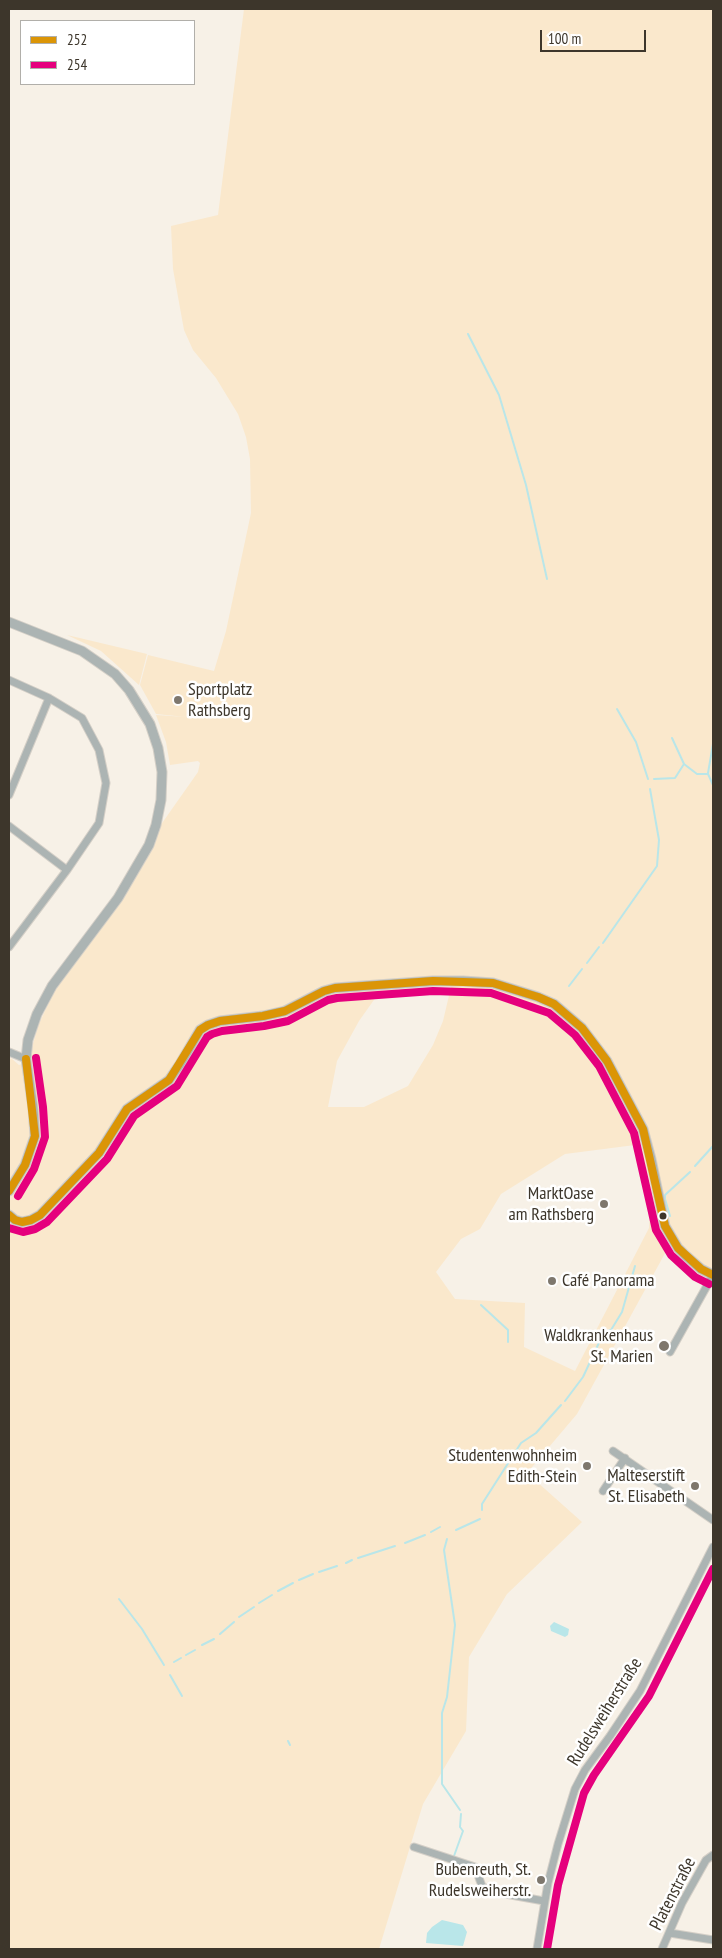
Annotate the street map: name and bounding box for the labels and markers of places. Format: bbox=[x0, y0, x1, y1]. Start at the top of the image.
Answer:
place label: Sportplatz Rathsberg bbox=[188, 679, 252, 722]
marker: Sportplatz Rathsberg bbox=[172, 694, 184, 706]
place label: MarktOase am Rathsberg bbox=[509, 1183, 594, 1226]
marker: MarktOase am Rathsberg bbox=[598, 1198, 610, 1210]
unlabelled marker bbox=[658, 1211, 668, 1221]
place label: Café Panorama bbox=[562, 1270, 655, 1292]
marker: Café Panorama bbox=[546, 1275, 558, 1287]
place label: Waldkrankenhaus St. Marien bbox=[544, 1325, 653, 1368]
marker: Waldkrankenhaus St. Marien bbox=[657, 1339, 671, 1353]
place label: Studentenwohnheim Edith-Stein bbox=[448, 1445, 577, 1488]
marker: Studentenwohnheim Edith-Stein bbox=[581, 1460, 593, 1472]
place label: Malteserstift St. Elisabeth bbox=[607, 1465, 685, 1508]
marker: Malteserstift St. Elisabeth bbox=[689, 1480, 701, 1492]
place label: Bubenreuth, St. Rudelsweiherstr. bbox=[429, 1859, 531, 1902]
marker: Bubenreuth, St. Rudelsweiherstr. bbox=[535, 1874, 547, 1886]

